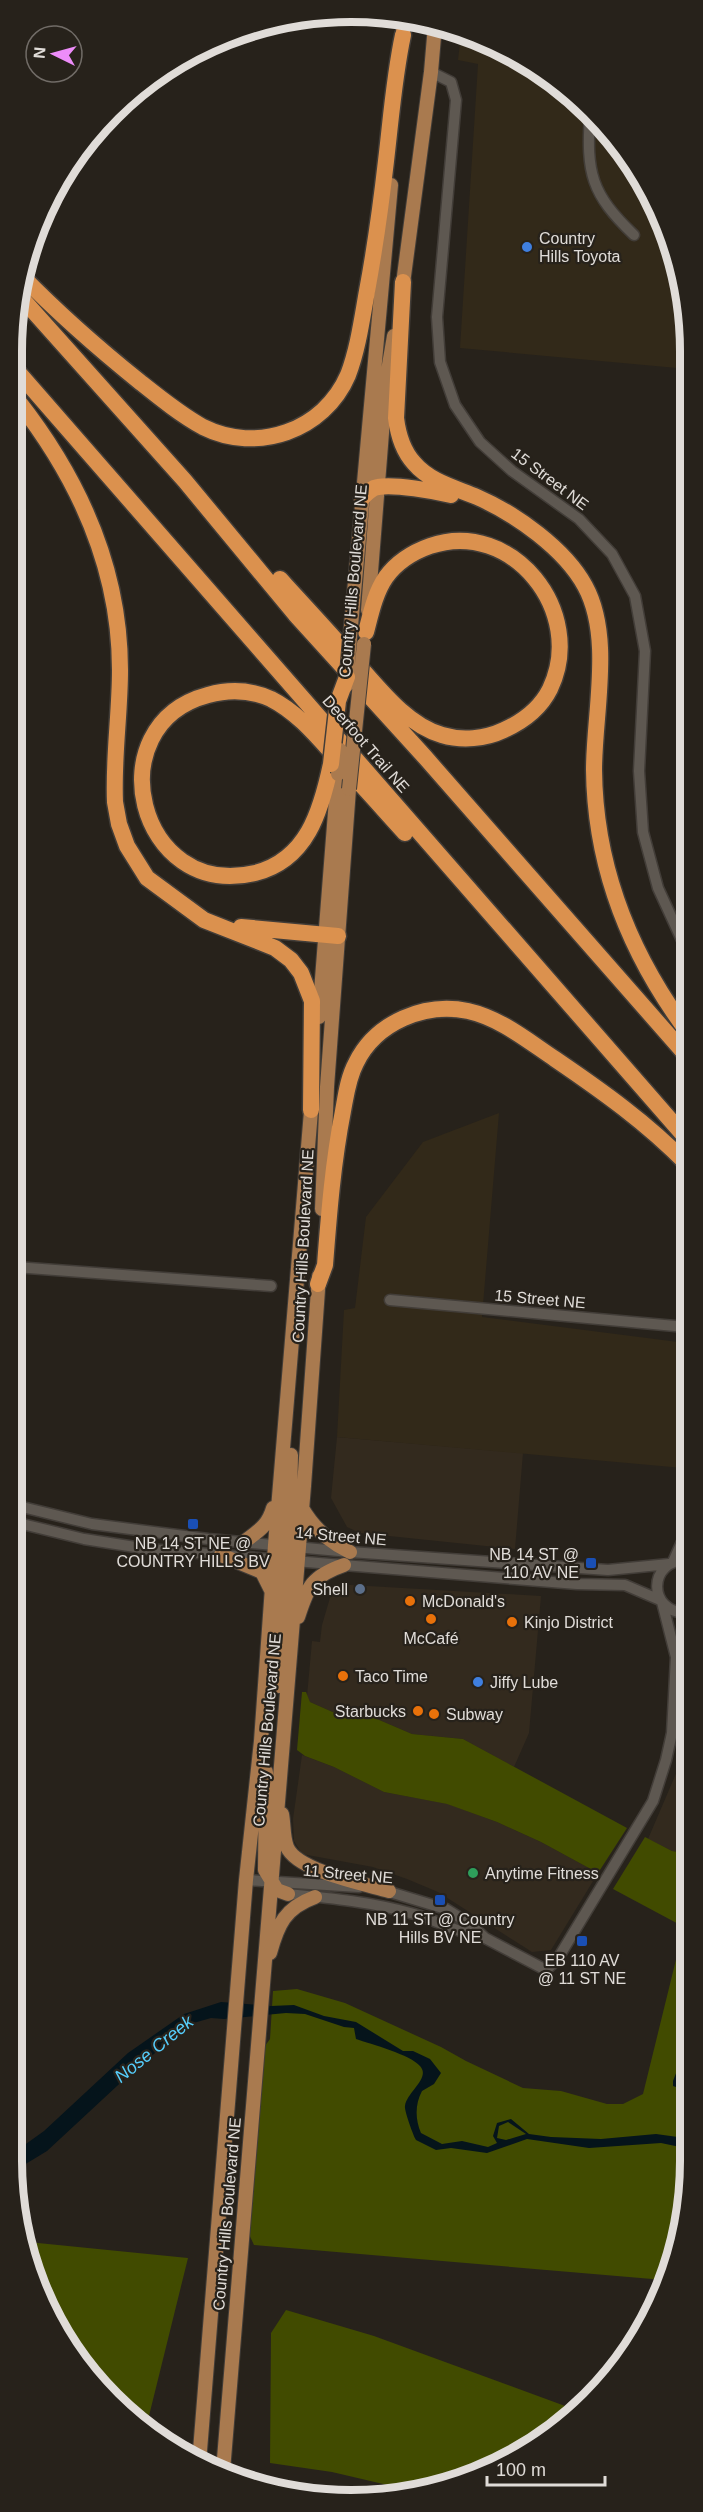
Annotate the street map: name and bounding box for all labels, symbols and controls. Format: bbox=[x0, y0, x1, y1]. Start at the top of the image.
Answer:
north arrow bbox=[24, 24, 84, 84]
text: N bbox=[31, 46, 49, 59]
place label: Country Hills Toyota bbox=[539, 230, 621, 265]
marker: Country Hills Toyota bbox=[520, 240, 534, 254]
street label: 15 Street NE bbox=[508, 445, 592, 513]
street label: Country Hills Boulevard NE bbox=[336, 484, 370, 678]
street label: Deerfoot Trail NE bbox=[319, 692, 413, 796]
street label: Country Hills Boulevard NE bbox=[289, 1149, 317, 1343]
street label: 15 Street NE bbox=[494, 1287, 586, 1311]
marker: NB 14 ST NE @ COUNTRY HILLS BV bbox=[186, 1517, 200, 1531]
street label: 14 Street NE bbox=[295, 1524, 387, 1548]
place label: NB 14 ST NE @ COUNTRY HILLS BV bbox=[116, 1535, 270, 1570]
place label: NB 14 ST @ 110 AV NE bbox=[489, 1546, 579, 1581]
marker: NB 14 ST @ 110 AV NE bbox=[584, 1556, 598, 1570]
place label: Shell bbox=[312, 1581, 348, 1598]
marker: Shell bbox=[353, 1582, 367, 1596]
place label: McDonald's bbox=[422, 1593, 505, 1610]
marker: McDonald's bbox=[403, 1594, 417, 1608]
marker: McCafé bbox=[424, 1612, 438, 1626]
place label: Kinjo District bbox=[524, 1614, 613, 1631]
marker: Kinjo District bbox=[505, 1615, 519, 1629]
place label: McCafé bbox=[403, 1630, 459, 1647]
street label: Country Hills Boulevard NE bbox=[250, 1633, 284, 1827]
place label: Taco Time bbox=[355, 1668, 428, 1685]
marker: Taco Time bbox=[336, 1669, 350, 1683]
place label: Jiffy Lube bbox=[490, 1674, 558, 1691]
marker: Jiffy Lube bbox=[471, 1675, 485, 1689]
place label: Starbucks bbox=[335, 1703, 406, 1720]
marker: Starbucks bbox=[411, 1704, 425, 1718]
place label: Subway bbox=[446, 1706, 503, 1723]
marker: Subway bbox=[427, 1707, 441, 1721]
street label: 11 Street NE bbox=[302, 1862, 394, 1886]
place label: Anytime Fitness bbox=[485, 1865, 599, 1882]
marker: Anytime Fitness bbox=[466, 1866, 480, 1880]
marker: NB 11 ST @ Country Hills BV NE bbox=[433, 1893, 447, 1907]
place label: NB 11 ST @ Country Hills BV NE bbox=[365, 1911, 515, 1946]
marker: EB 110 AV @ 11 ST NE bbox=[575, 1934, 589, 1948]
place label: EB 110 AV @ 11 ST NE bbox=[538, 1952, 626, 1987]
water label: Nose Creek bbox=[111, 2011, 198, 2087]
street label: Country Hills Boulevard NE bbox=[210, 2117, 244, 2311]
scale bar bbox=[487, 2449, 606, 2487]
text: 100 m bbox=[496, 2460, 546, 2480]

